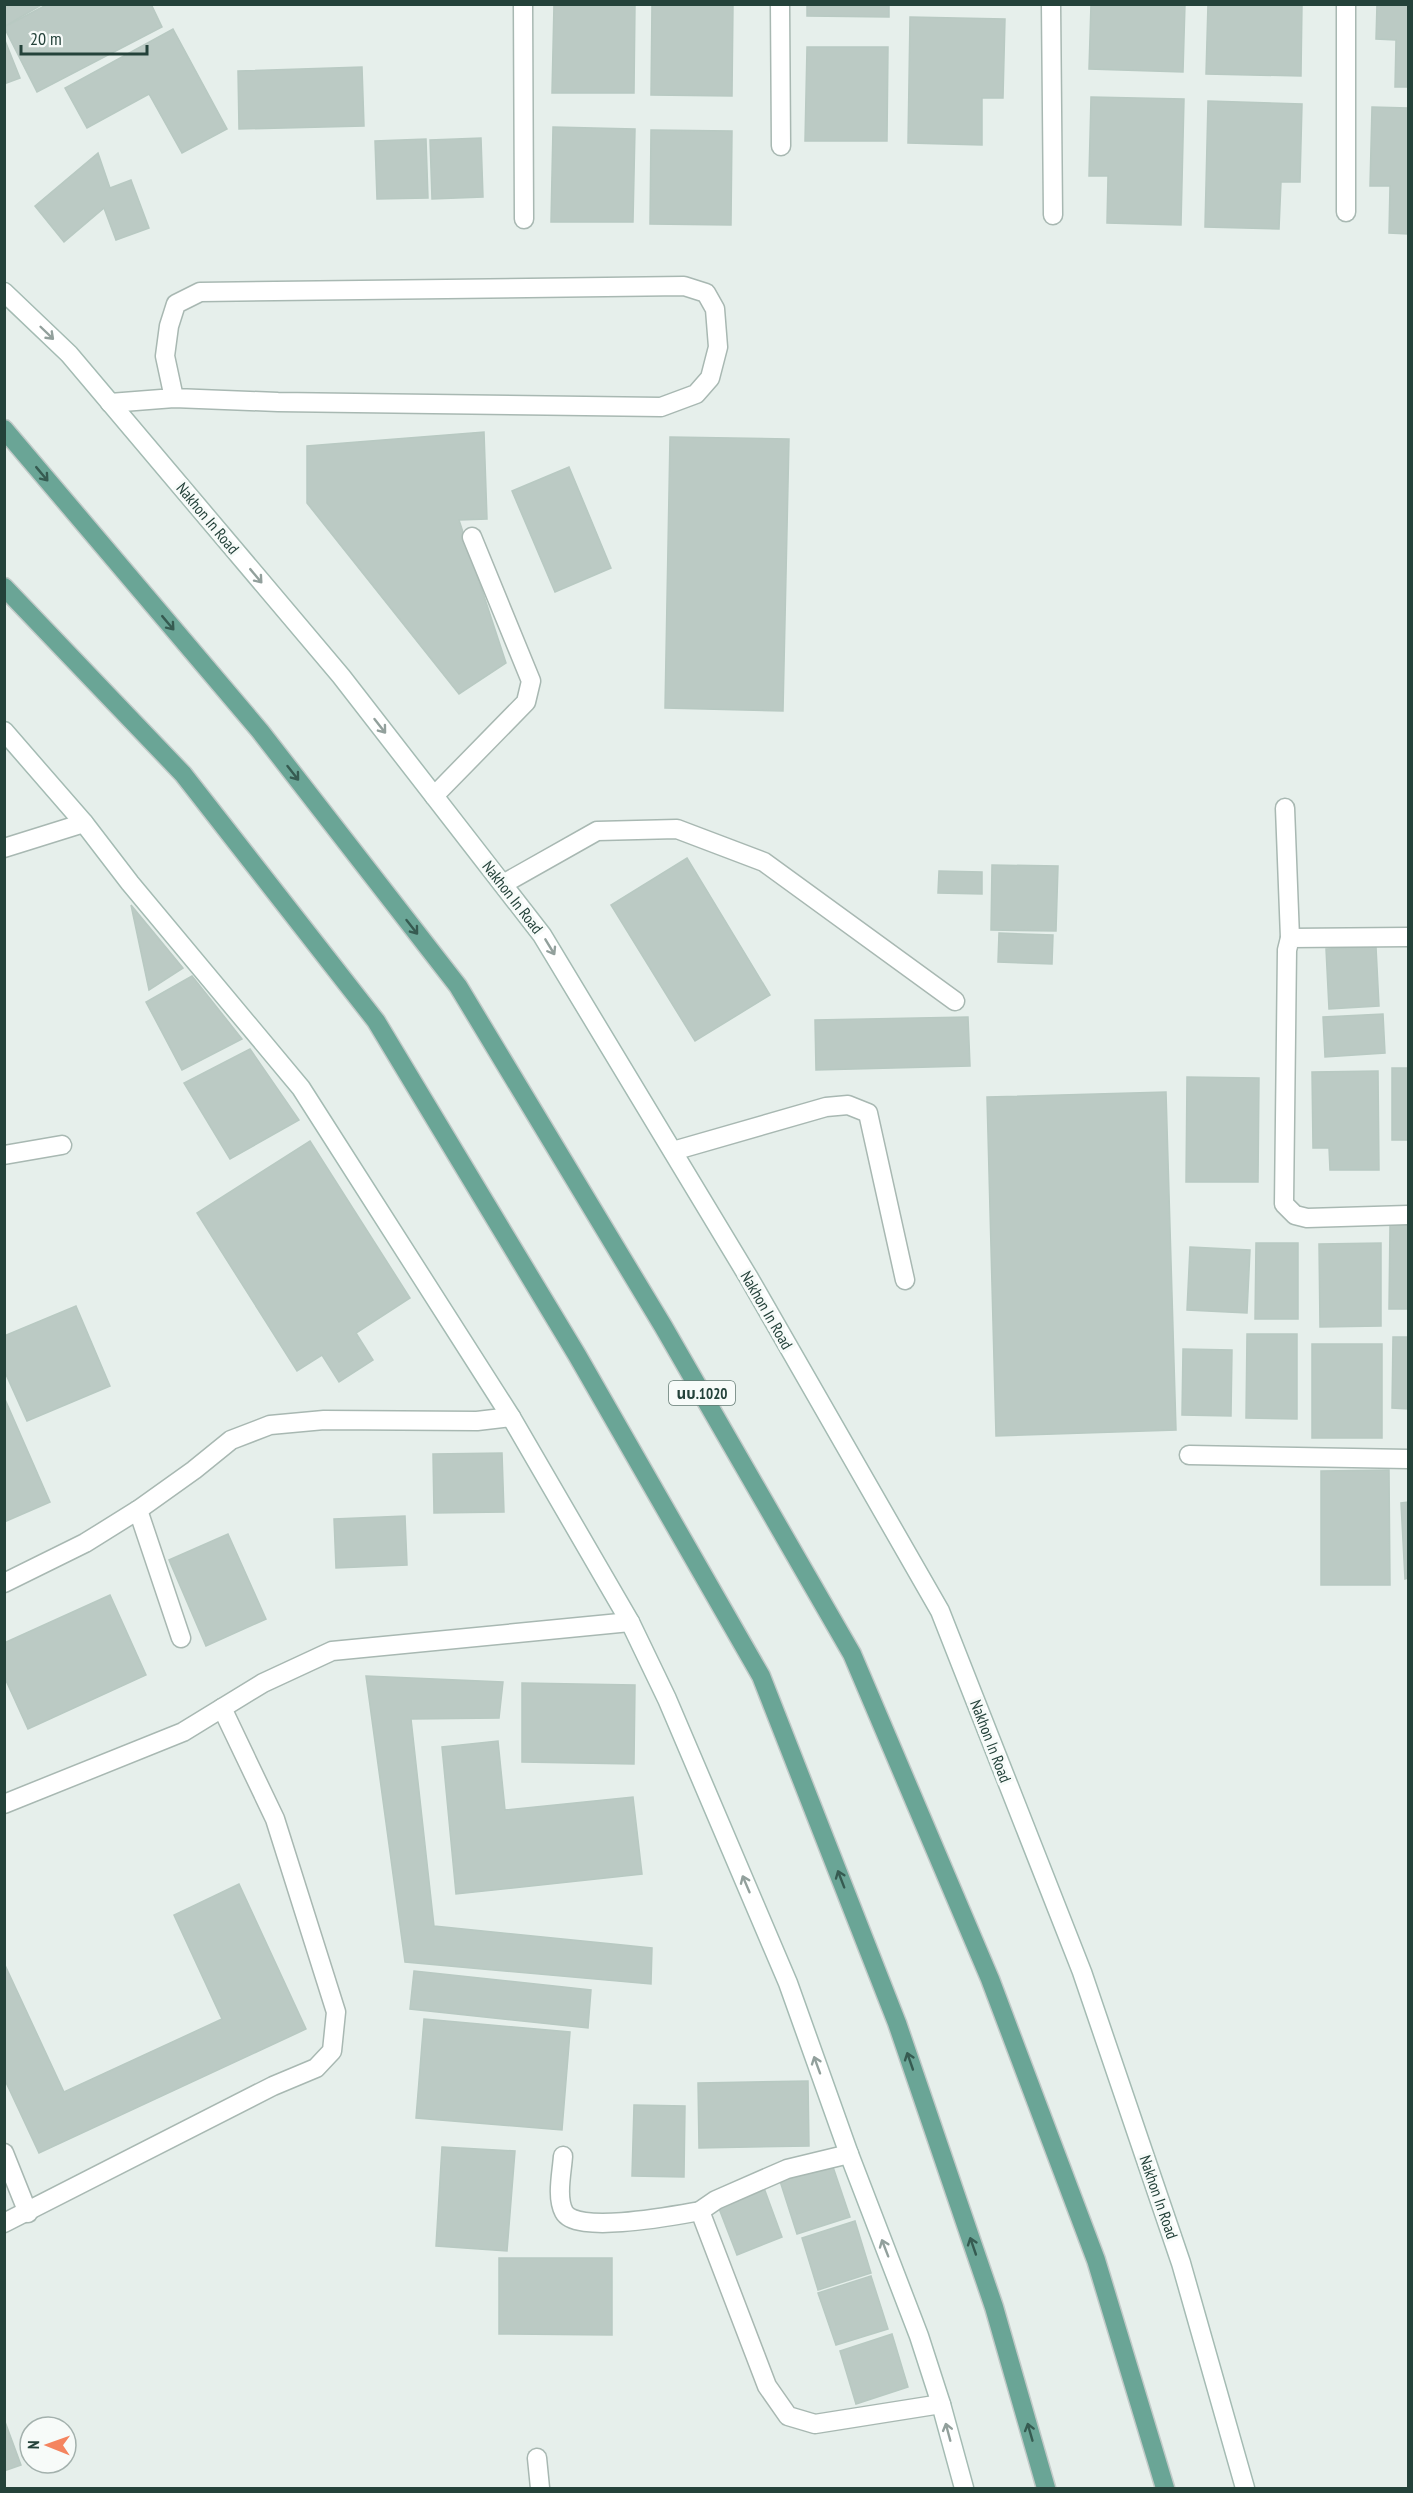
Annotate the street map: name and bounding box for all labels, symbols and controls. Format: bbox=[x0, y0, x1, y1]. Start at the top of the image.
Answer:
scale bar bbox=[21, 18, 147, 56]
text: 20 m bbox=[30, 27, 62, 50]
one-way arrow bbox=[39, 325, 54, 340]
one-way arrow bbox=[36, 466, 49, 482]
street label: Nakhon In Road bbox=[172, 478, 244, 558]
one-way arrow bbox=[249, 568, 263, 583]
one-way arrow bbox=[161, 615, 175, 630]
one-way arrow bbox=[373, 718, 386, 734]
one-way arrow bbox=[286, 765, 299, 781]
street label: Nakhon In Road bbox=[478, 857, 548, 937]
one-way arrow bbox=[406, 918, 419, 934]
one-way arrow bbox=[544, 938, 556, 955]
street label: Nakhon In Road bbox=[737, 1267, 797, 1353]
road number: นบ.1020 bbox=[669, 1381, 735, 1405]
street label: Nakhon In Road bbox=[966, 1697, 1016, 1785]
one-way arrow bbox=[835, 1870, 846, 1889]
one-way arrow bbox=[740, 1875, 751, 1893]
one-way arrow bbox=[904, 2052, 915, 2071]
one-way arrow bbox=[811, 2056, 822, 2075]
street label: Nakhon In Road bbox=[1135, 2153, 1183, 2241]
one-way arrow bbox=[967, 2237, 978, 2256]
one-way arrow bbox=[879, 2239, 890, 2258]
north arrow bbox=[18, 2415, 78, 2475]
one-way arrow bbox=[942, 2423, 954, 2442]
one-way arrow bbox=[1024, 2423, 1035, 2442]
text: N bbox=[23, 2440, 43, 2449]

